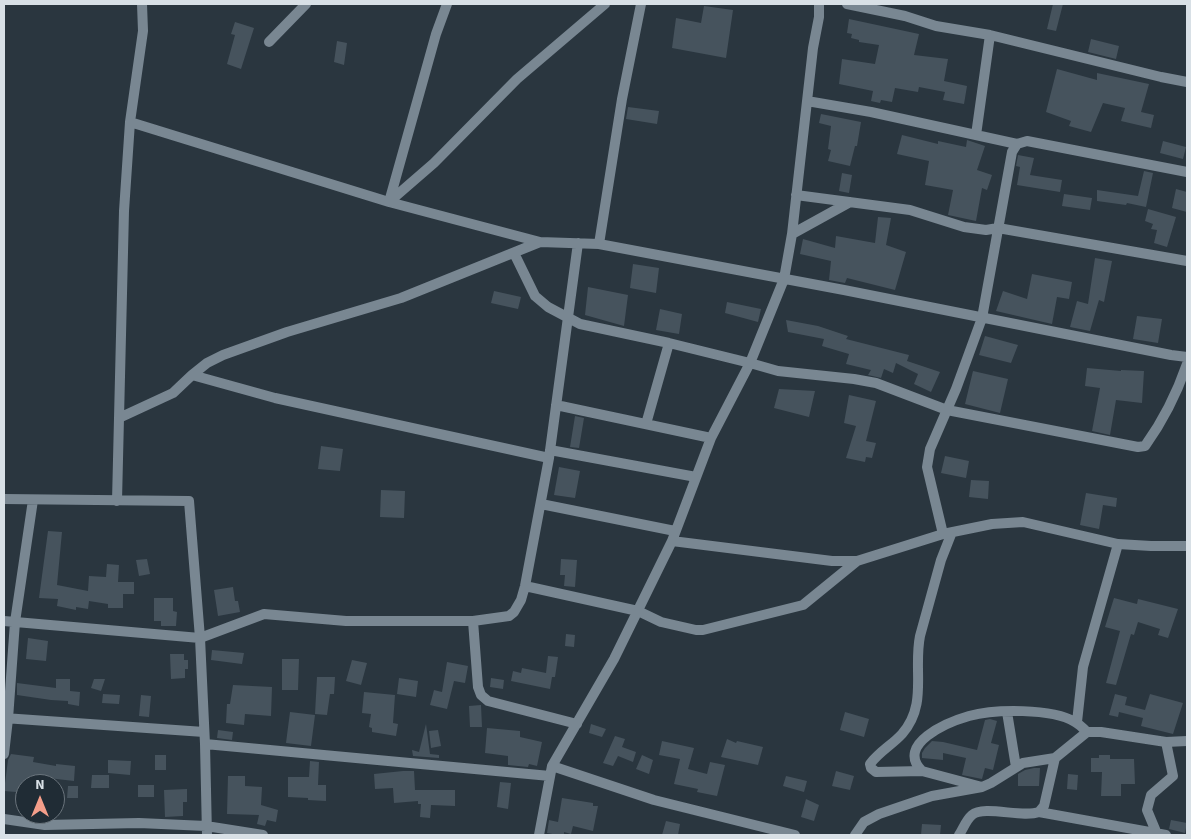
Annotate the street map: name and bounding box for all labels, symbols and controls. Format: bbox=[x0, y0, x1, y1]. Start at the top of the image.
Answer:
north arrow bbox=[15, 774, 65, 824]
text: N bbox=[35, 775, 45, 795]

